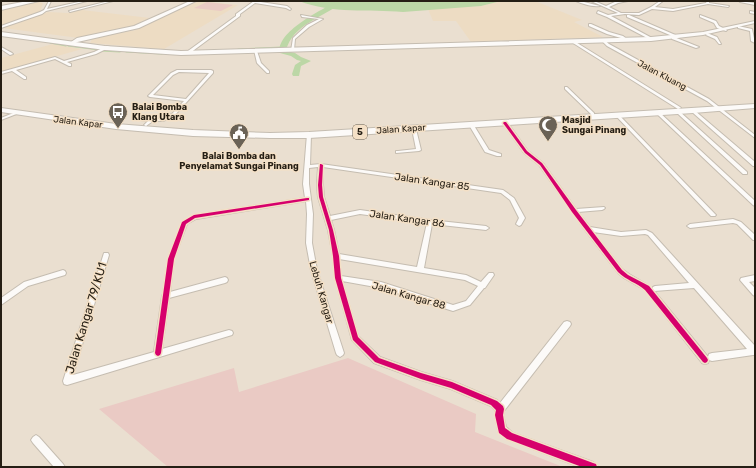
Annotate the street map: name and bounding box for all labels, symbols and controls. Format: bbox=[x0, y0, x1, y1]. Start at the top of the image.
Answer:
street label: Jalan Kluang bbox=[636, 58, 688, 92]
bus stop icon: Balai Bomba Klang Utara bbox=[107, 101, 129, 129]
place label: Balai Bomba Klang Utara bbox=[132, 102, 187, 123]
street label: Jalan Kapar bbox=[53, 114, 104, 130]
mosque icon: Masjid Sungai Pinang bbox=[537, 114, 559, 142]
place label: Masjid Sungai Pinang bbox=[562, 115, 627, 136]
public building icon: Balai Bomba dan Penyelamat Sungai Pinang bbox=[228, 122, 250, 150]
street label: Jalan Kapar bbox=[376, 122, 427, 136]
road number: 5 bbox=[353, 125, 367, 139]
place label: Balai Bomba dan Penyelamat Sungai Pinang bbox=[179, 151, 299, 172]
street label: Jalan Kangar 85 bbox=[394, 171, 470, 193]
street label: Jalan Kangar 86 bbox=[369, 208, 445, 230]
street label: Lebuh Kangar bbox=[306, 260, 336, 325]
street label: Jalan Kangar 79/KU1 bbox=[62, 261, 110, 375]
street label: Jalan Kangar 88 bbox=[371, 280, 447, 312]

